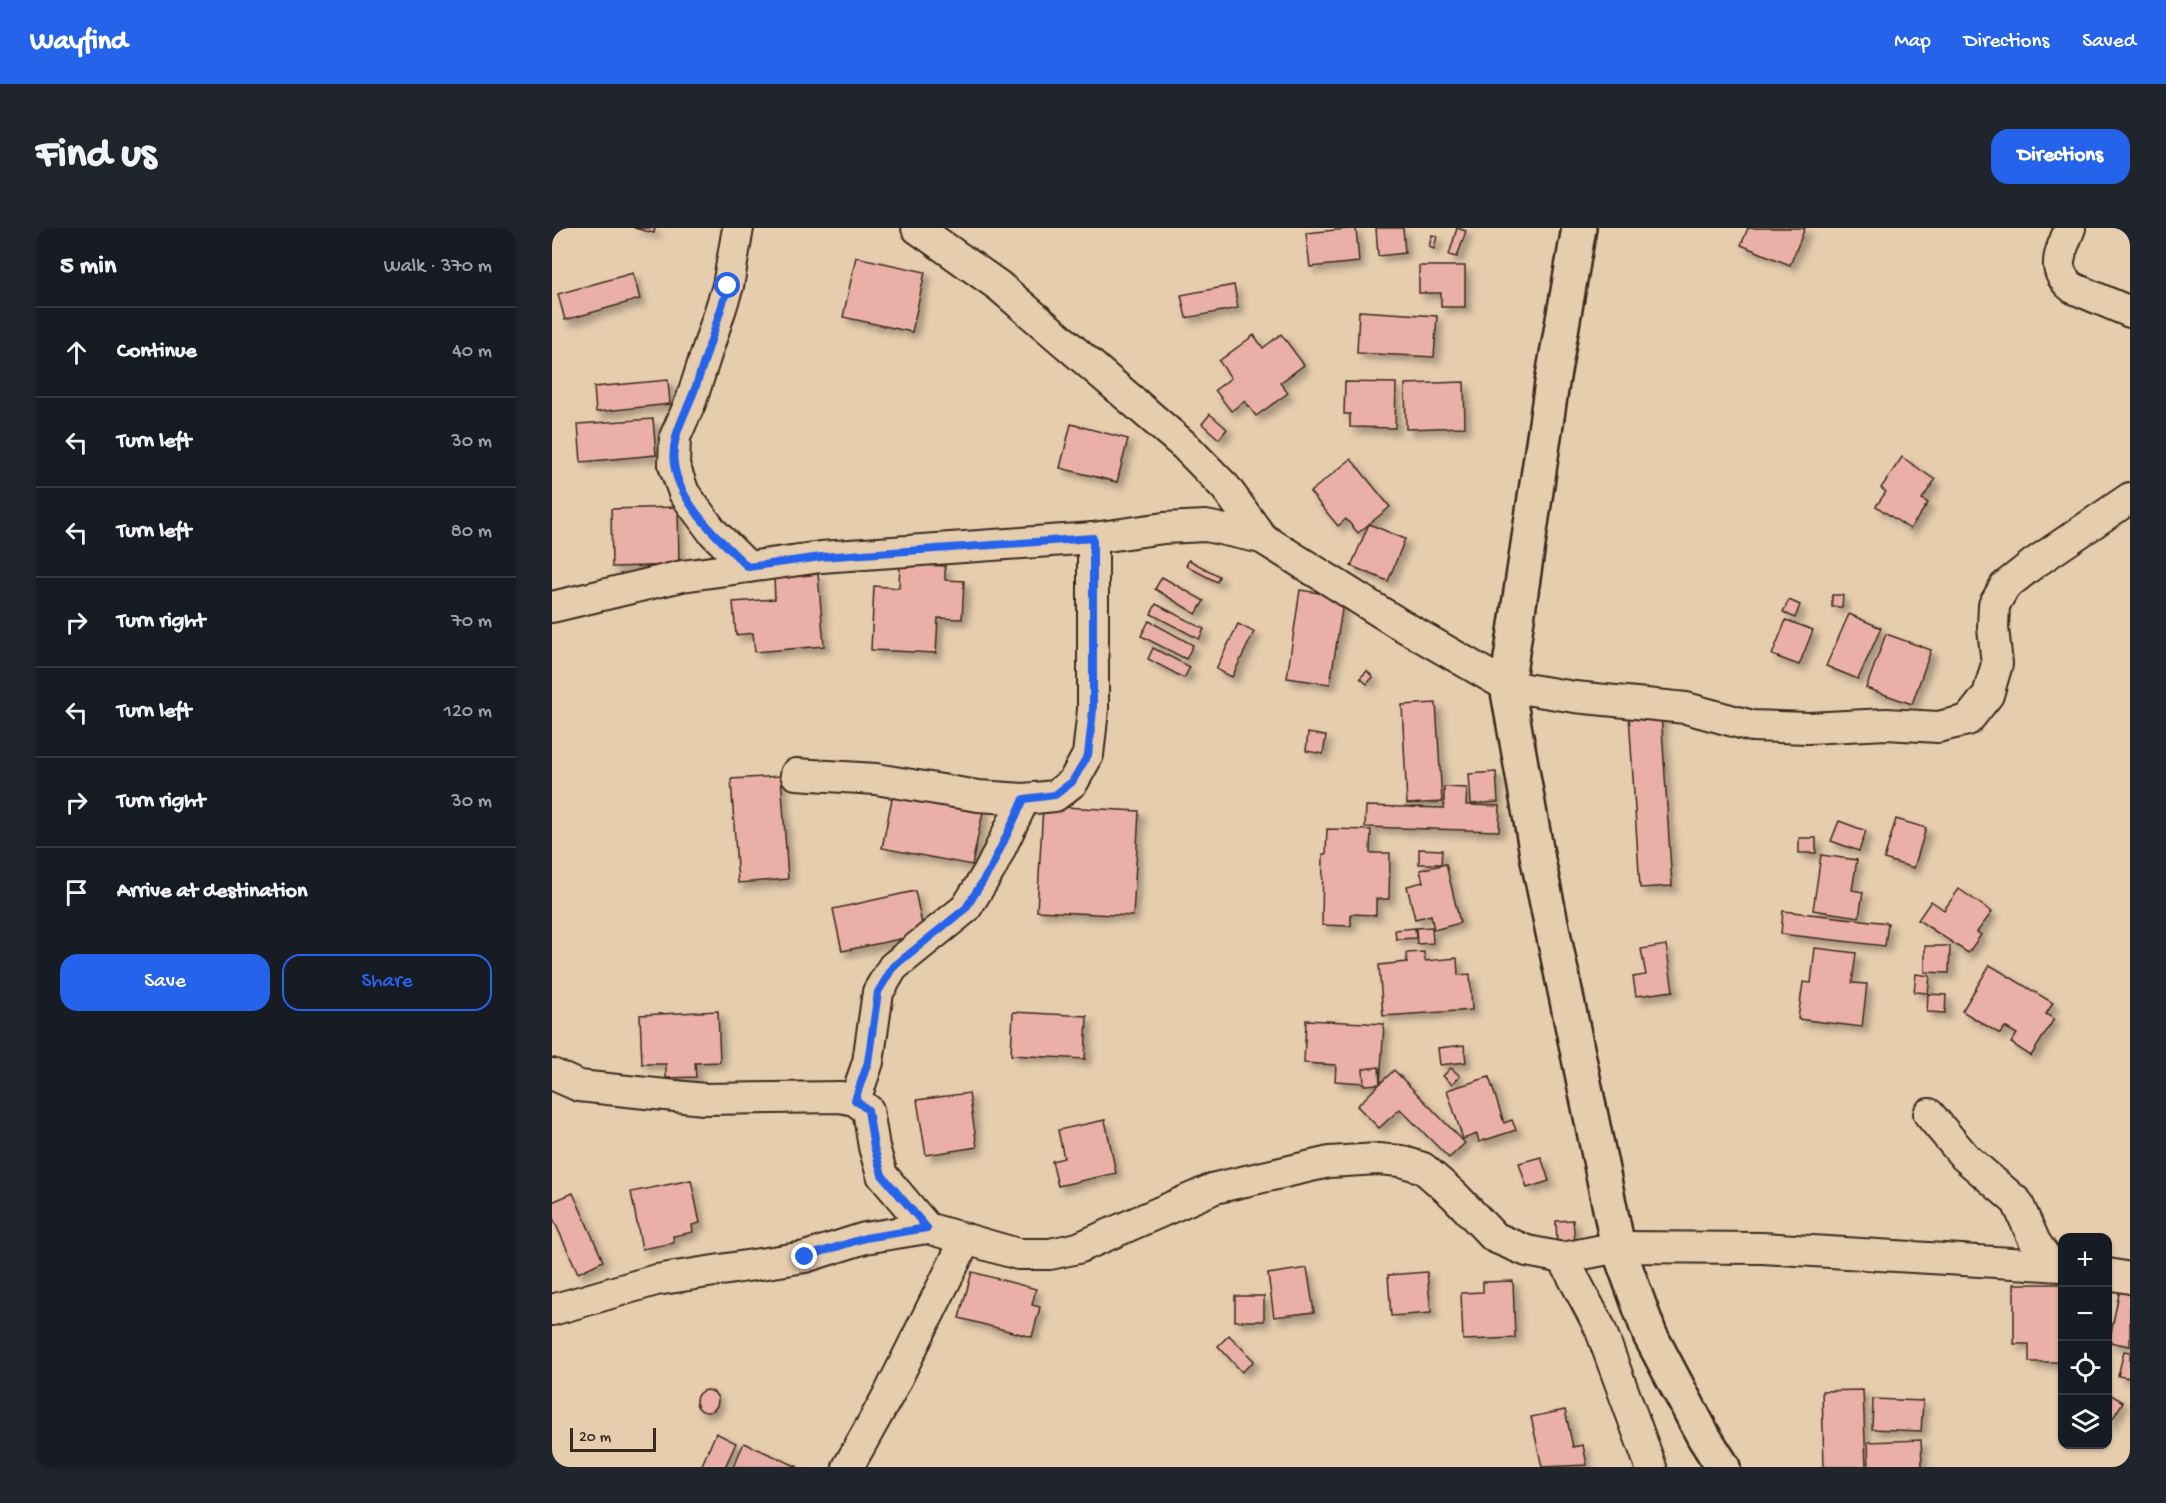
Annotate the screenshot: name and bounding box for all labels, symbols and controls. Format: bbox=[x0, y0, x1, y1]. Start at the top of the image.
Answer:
text: Wayfind bbox=[30, 26, 127, 59]
text: Map bbox=[1894, 30, 1931, 55]
text: Directions bbox=[1964, 30, 2049, 55]
text: Saved bbox=[2082, 30, 2136, 55]
button: Directions bbox=[1991, 129, 2130, 184]
text: Find us bbox=[36, 132, 156, 181]
text: 5 min bbox=[60, 252, 116, 283]
text: Walk · 370 m bbox=[384, 256, 492, 279]
route start bbox=[714, 272, 740, 298]
icon: ahead bbox=[60, 336, 93, 369]
text: Continue bbox=[117, 339, 197, 365]
text: 40 m bbox=[452, 341, 492, 364]
icon: left bbox=[60, 426, 93, 459]
text: Turn left bbox=[117, 429, 191, 455]
text: 30 m bbox=[451, 431, 492, 454]
icon: left bbox=[60, 516, 93, 549]
text: Turn left bbox=[117, 519, 191, 545]
text: 80 m bbox=[451, 521, 492, 544]
icon: right bbox=[60, 606, 93, 639]
text: Turn right bbox=[117, 609, 205, 635]
text: 70 m bbox=[451, 611, 492, 634]
icon: left bbox=[60, 696, 93, 729]
text: Turn left bbox=[117, 699, 191, 725]
text: 120 m bbox=[444, 701, 492, 724]
icon: right bbox=[60, 786, 93, 819]
text: Turn right bbox=[117, 789, 205, 815]
text: 30 m bbox=[451, 791, 492, 814]
icon: arrive bbox=[60, 876, 93, 909]
text: Arrive at destination bbox=[117, 879, 307, 905]
button: Save bbox=[60, 954, 270, 1011]
button: Share bbox=[282, 954, 492, 1011]
map controls bbox=[2058, 1233, 2112, 1449]
button: + bbox=[2058, 1233, 2112, 1287]
route end bbox=[791, 1243, 817, 1269]
button: − bbox=[2058, 1287, 2112, 1341]
button: locate bbox=[2058, 1341, 2112, 1395]
button: layers bbox=[2058, 1395, 2112, 1449]
scale bar bbox=[570, 1425, 656, 1452]
text: 20 m bbox=[579, 1429, 611, 1448]

